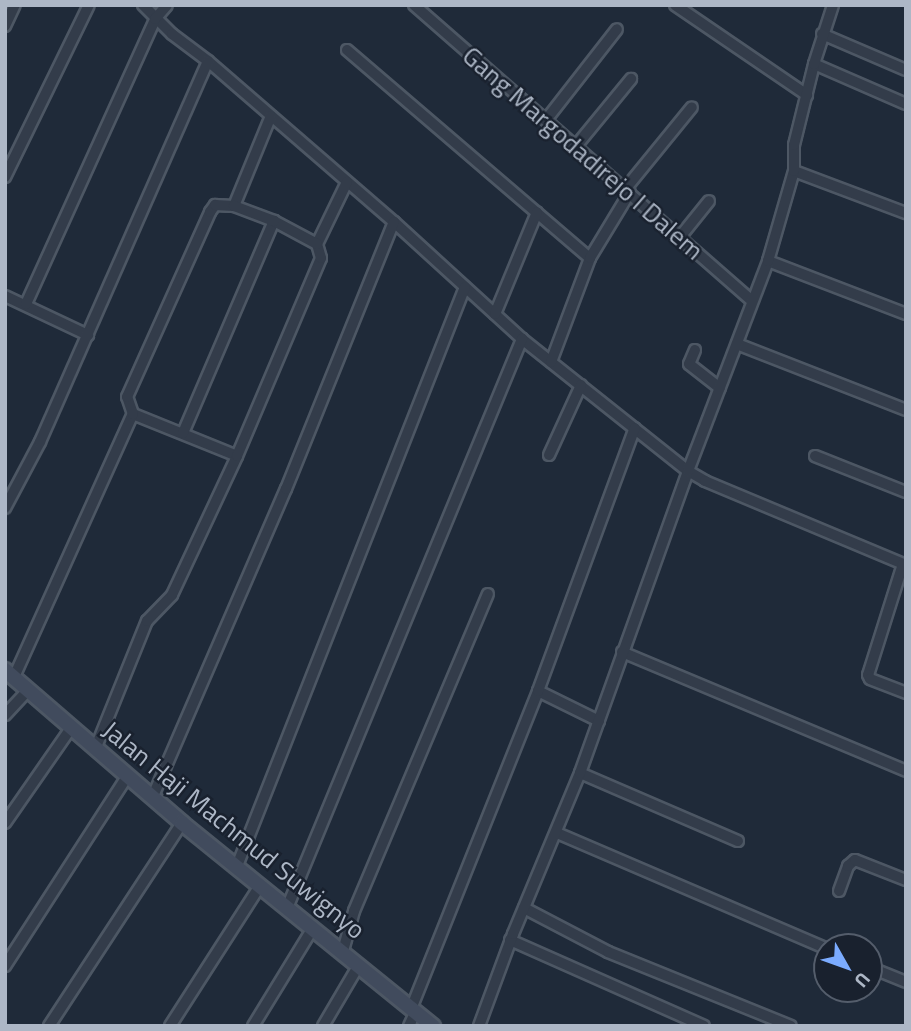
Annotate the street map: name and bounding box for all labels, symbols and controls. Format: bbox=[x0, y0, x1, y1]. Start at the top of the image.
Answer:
street label: Gang Margodadirejo I Dalem bbox=[456, 40, 710, 266]
street label: Jalan Haji Machmud Suwignyo bbox=[96, 714, 372, 946]
north arrow bbox=[813, 933, 883, 1003]
text: U bbox=[848, 966, 878, 995]

